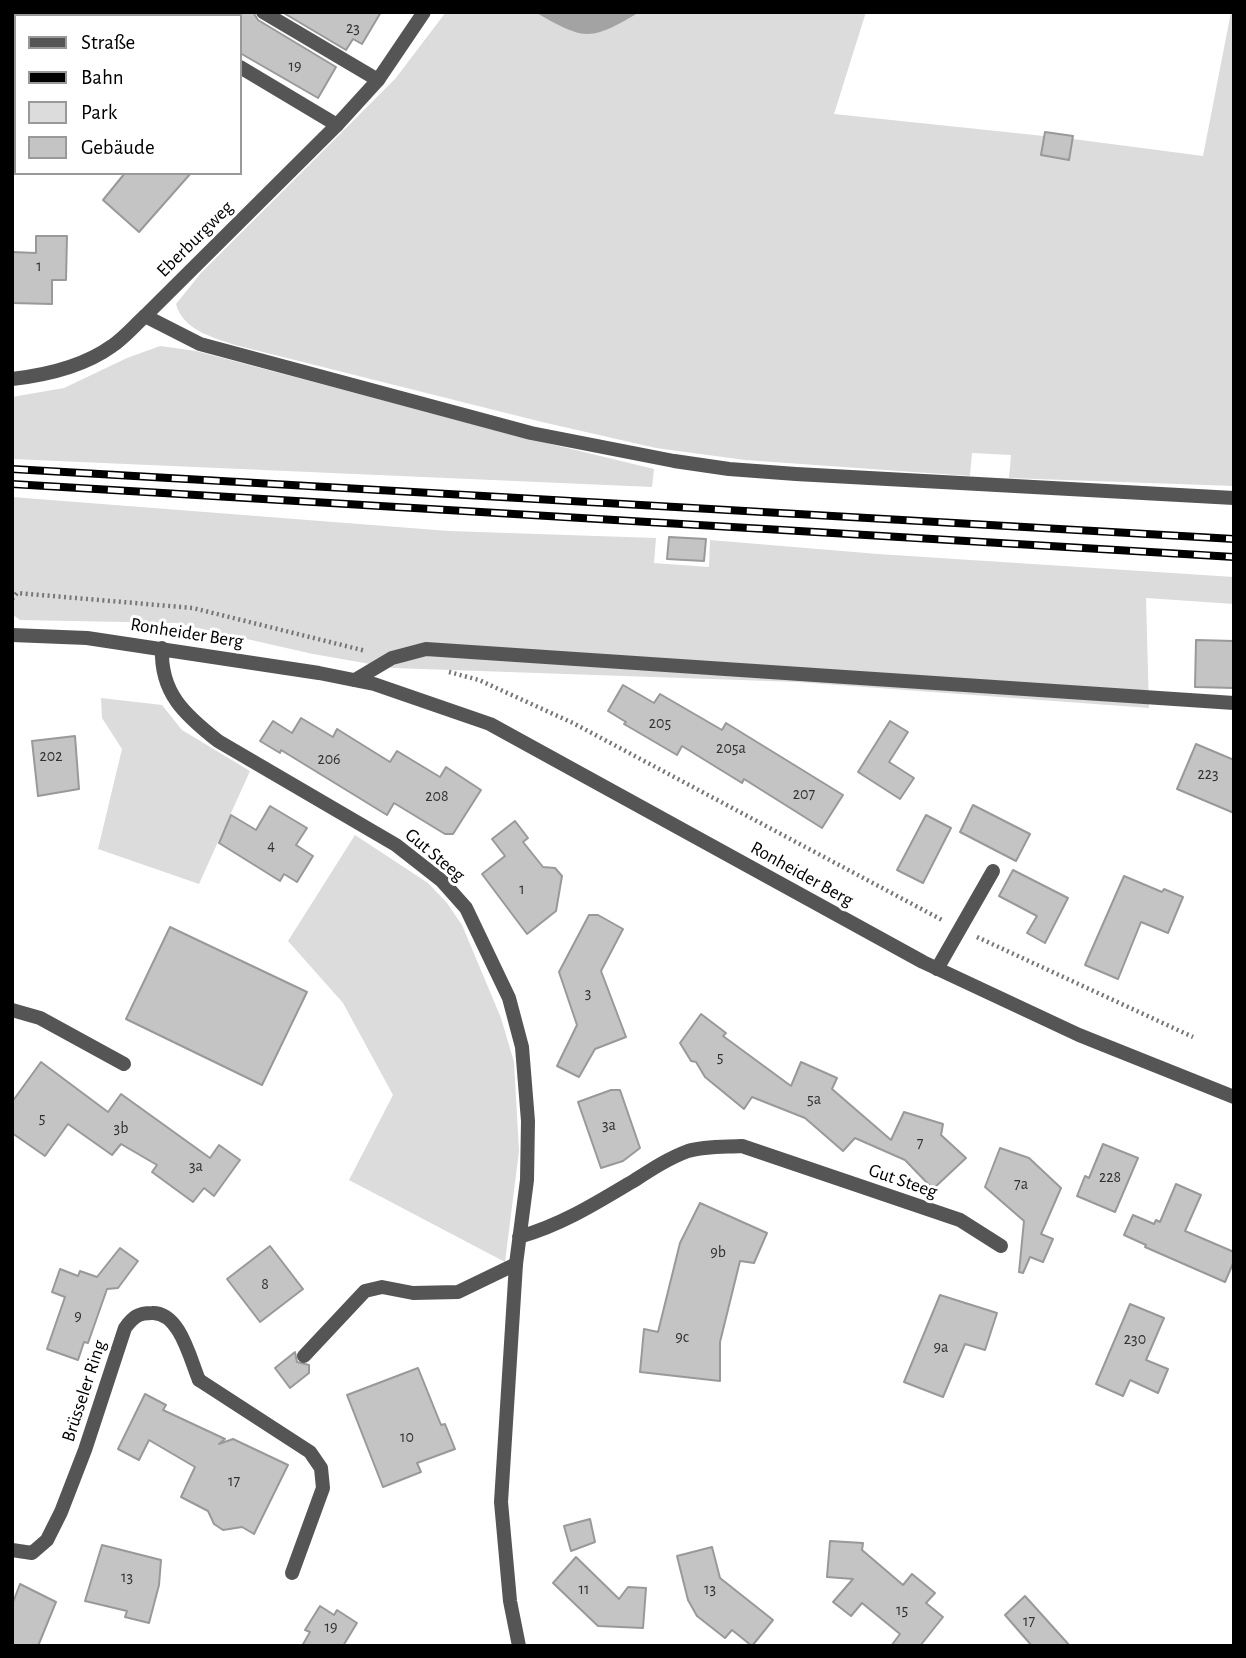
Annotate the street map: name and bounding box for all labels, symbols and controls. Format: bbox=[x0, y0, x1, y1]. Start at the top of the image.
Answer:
legend bbox=[14, 14, 242, 175]
house number: 23 bbox=[346, 18, 360, 38]
text: Straße bbox=[81, 32, 135, 53]
house number: 19 bbox=[288, 56, 302, 76]
text: Bahn bbox=[81, 67, 124, 88]
text: Park bbox=[81, 102, 117, 123]
text: Gebäude bbox=[81, 137, 155, 158]
street label: Eberburgweg bbox=[152, 196, 238, 282]
house number: 1 bbox=[36, 256, 42, 276]
street label: Ronheider Berg bbox=[129, 613, 245, 653]
house number: 205 bbox=[649, 713, 671, 733]
house number: 205a bbox=[716, 738, 746, 758]
house number: 202 bbox=[39, 746, 63, 766]
house number: 206 bbox=[317, 749, 341, 769]
house number: 223 bbox=[1197, 764, 1219, 784]
house number: 207 bbox=[793, 784, 815, 804]
house number: 208 bbox=[425, 786, 449, 806]
street label: Gut Steeg bbox=[400, 823, 470, 887]
house number: 4 bbox=[267, 835, 275, 855]
street label: Ronheider Berg bbox=[747, 836, 857, 912]
house number: 1 bbox=[519, 879, 525, 899]
house number: 3 bbox=[585, 983, 591, 1003]
house number: 5 bbox=[717, 1047, 723, 1067]
house number: 5a bbox=[807, 1089, 821, 1109]
house number: 5 bbox=[39, 1108, 45, 1128]
house number: 3a bbox=[602, 1115, 616, 1135]
house number: 3b bbox=[114, 1118, 128, 1138]
house number: 7 bbox=[917, 1133, 923, 1153]
house number: 3a bbox=[189, 1156, 203, 1176]
street label: Gut Steeg bbox=[866, 1159, 940, 1203]
house number: 228 bbox=[1099, 1167, 1121, 1187]
house number: 7a bbox=[1014, 1174, 1028, 1194]
house number: 9b bbox=[710, 1242, 726, 1262]
house number: 8 bbox=[261, 1274, 269, 1294]
house number: 9 bbox=[74, 1306, 82, 1326]
house number: 9c bbox=[675, 1327, 689, 1347]
house number: 230 bbox=[1124, 1329, 1146, 1349]
street label: Brüsseler Ring bbox=[57, 1337, 111, 1445]
house number: 9a bbox=[934, 1337, 948, 1357]
house number: 10 bbox=[400, 1427, 414, 1447]
house number: 17 bbox=[228, 1471, 240, 1491]
house number: 13 bbox=[121, 1567, 133, 1587]
house number: 11 bbox=[578, 1579, 590, 1599]
house number: 13 bbox=[704, 1579, 716, 1599]
house number: 15 bbox=[896, 1600, 908, 1620]
house number: 17 bbox=[1023, 1611, 1035, 1631]
house number: 19 bbox=[324, 1617, 338, 1637]

